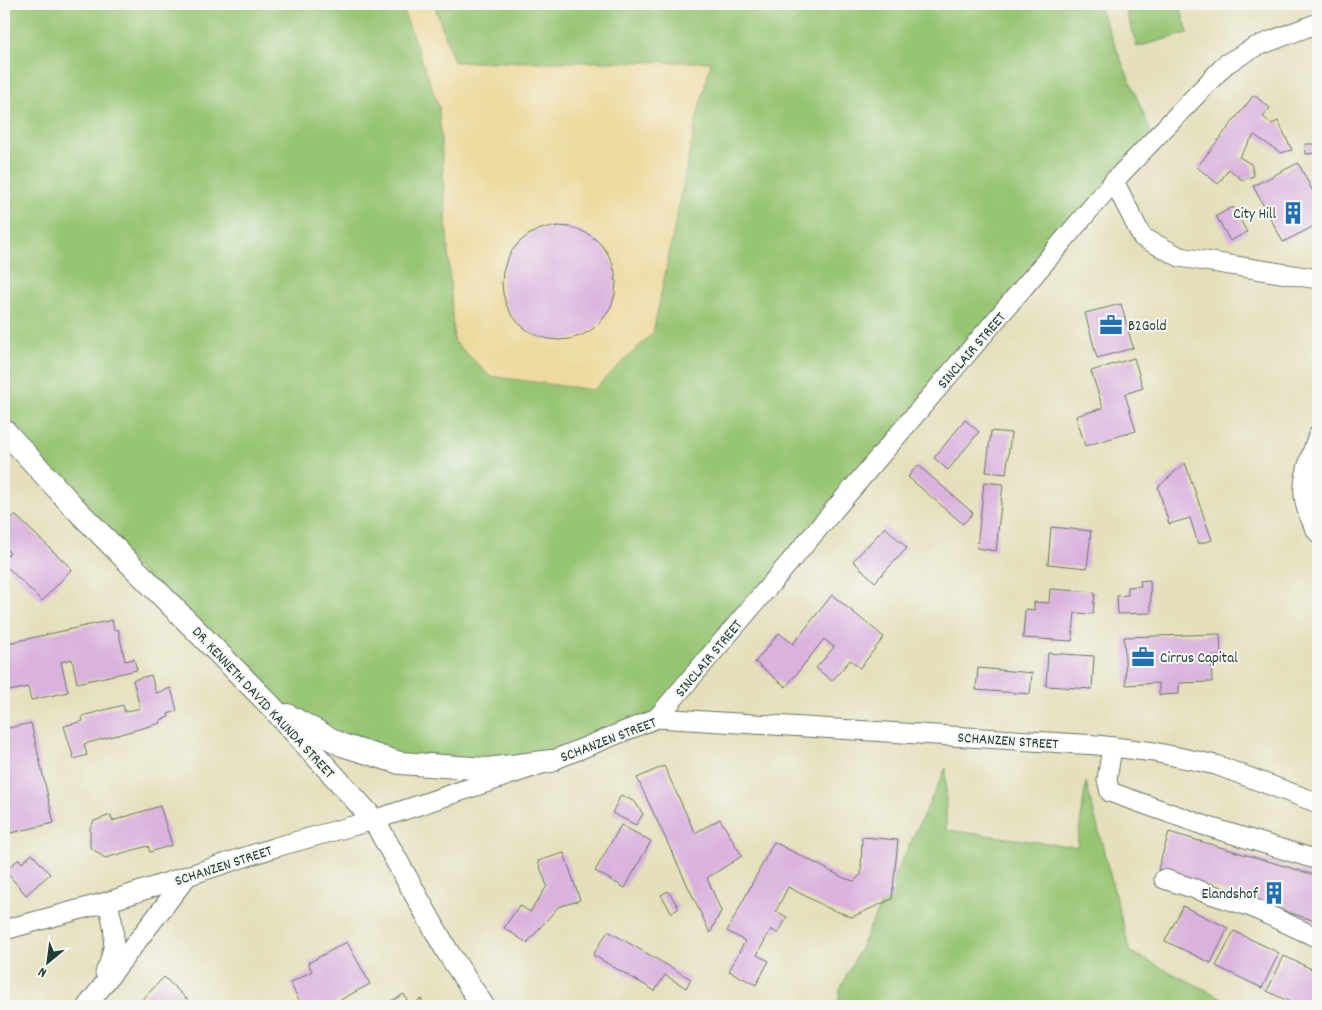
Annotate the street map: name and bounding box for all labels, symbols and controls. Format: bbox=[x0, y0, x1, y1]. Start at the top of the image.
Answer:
building icon: City Hill bbox=[1280, 200, 1306, 226]
place label: City Hill bbox=[1233, 204, 1276, 226]
street label: SINCLAIR STREET bbox=[933, 308, 1012, 395]
office icon: B2Gold bbox=[1098, 312, 1124, 338]
place label: B2Gold bbox=[1128, 316, 1167, 338]
street label: SINCLAIR STREET bbox=[670, 616, 749, 703]
street label: DR. KENNETH DAVID KAUNDA STREET bbox=[186, 622, 339, 784]
office icon: Cirrus Capital bbox=[1130, 644, 1156, 670]
place label: Cirrus Capital bbox=[1160, 648, 1238, 670]
street label: SCHANZEN STREET bbox=[558, 712, 660, 769]
street label: SCHANZEN STREET bbox=[957, 727, 1059, 756]
street label: SCHANZEN STREET bbox=[172, 841, 275, 893]
building icon: Elandshof bbox=[1261, 880, 1287, 906]
place label: Elandshof bbox=[1201, 884, 1259, 906]
north arrow bbox=[22, 938, 72, 988]
text: N bbox=[35, 961, 51, 982]

